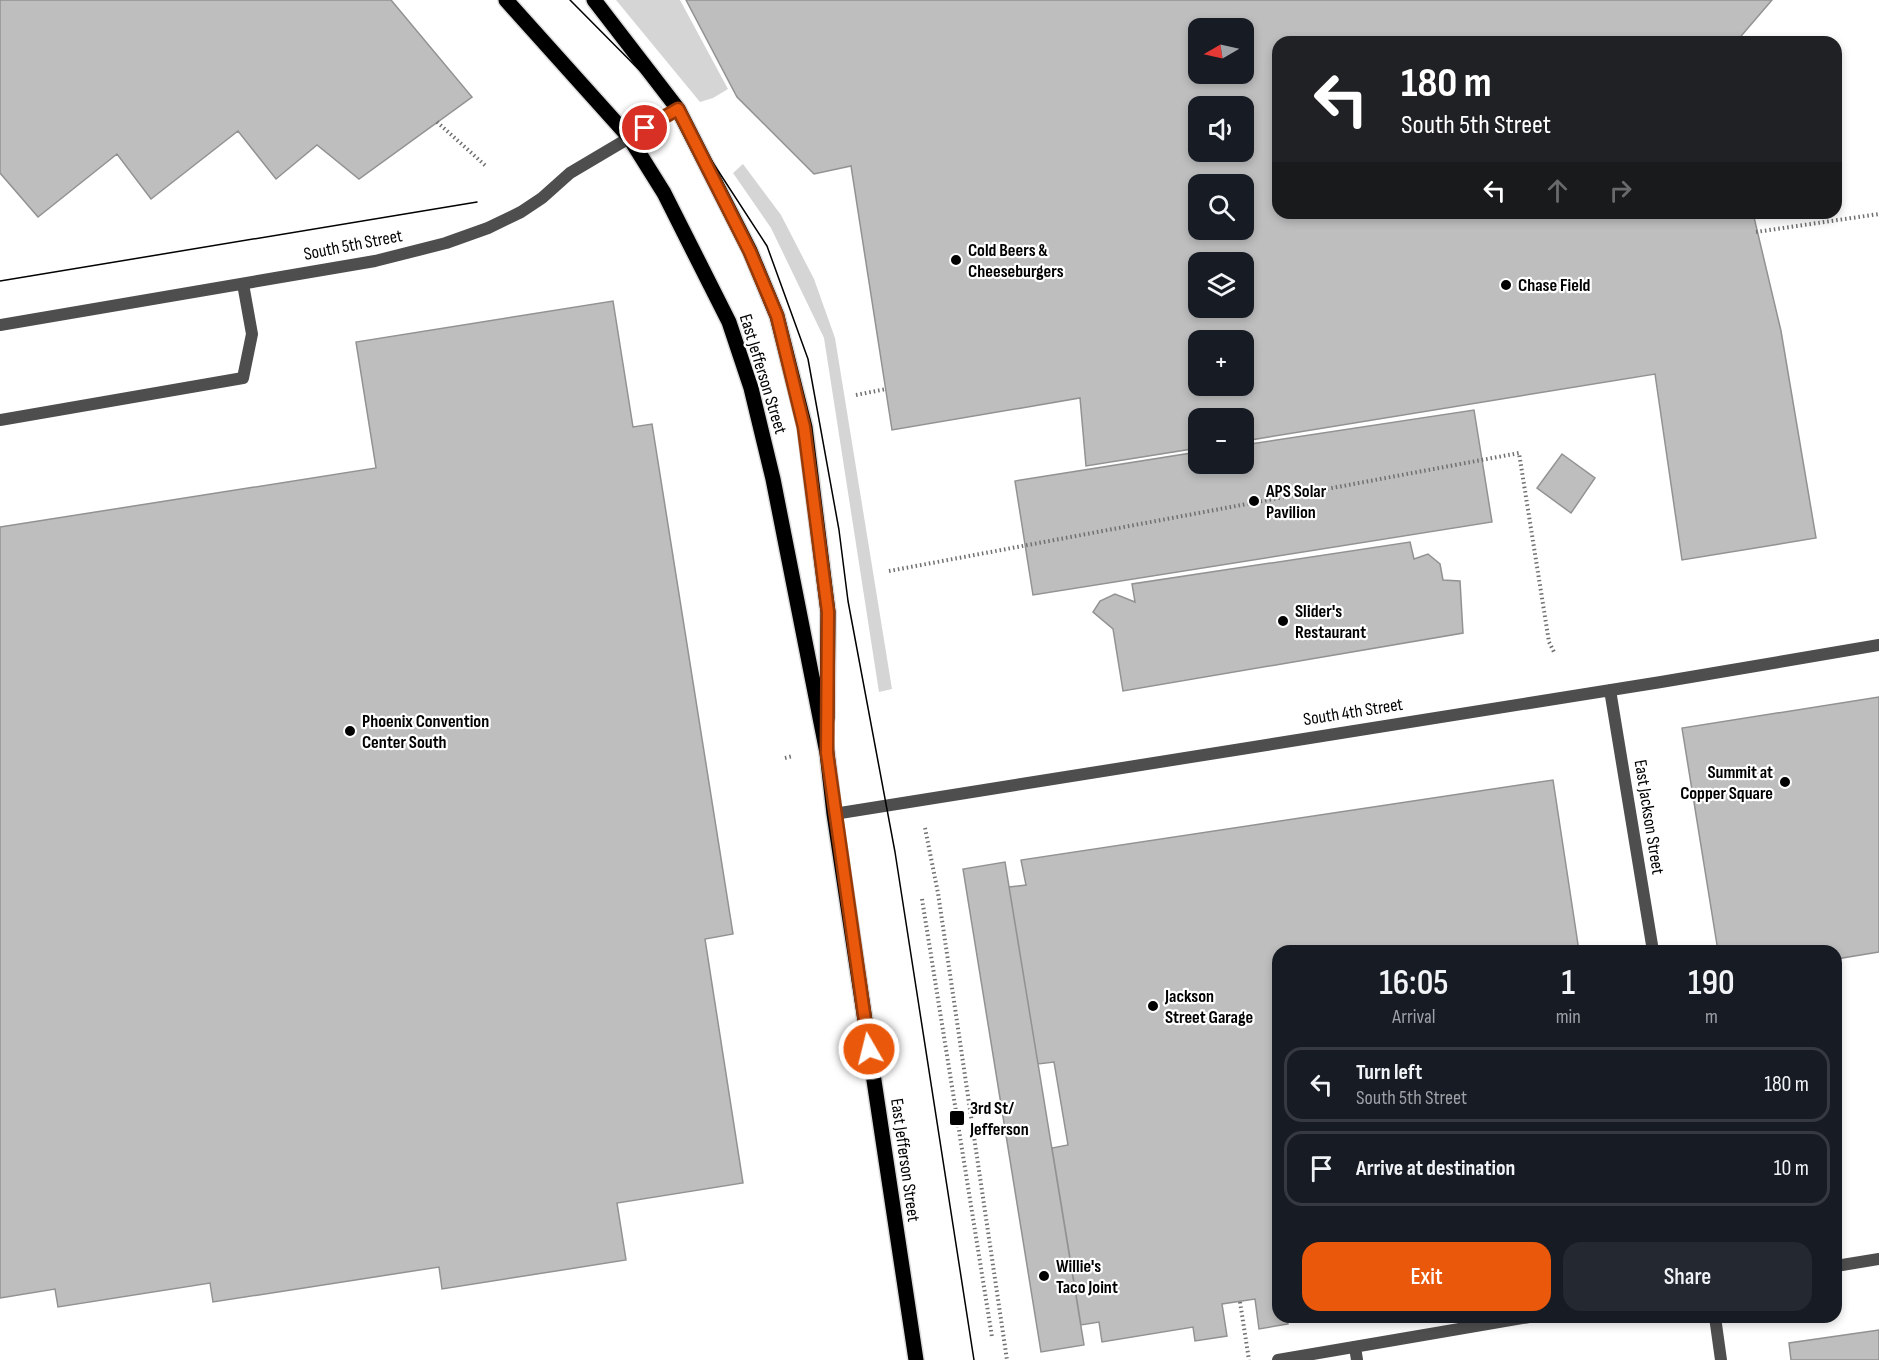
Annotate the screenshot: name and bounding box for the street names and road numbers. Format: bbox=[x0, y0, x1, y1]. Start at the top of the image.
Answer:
street label: South 5th Street bbox=[302, 225, 405, 265]
street label: East Jefferson Street bbox=[735, 311, 791, 437]
street label: South 4th Street bbox=[1302, 694, 1405, 730]
street label: East Jackson Street bbox=[1630, 758, 1669, 876]
street label: East Jefferson Street bbox=[886, 1097, 924, 1224]

